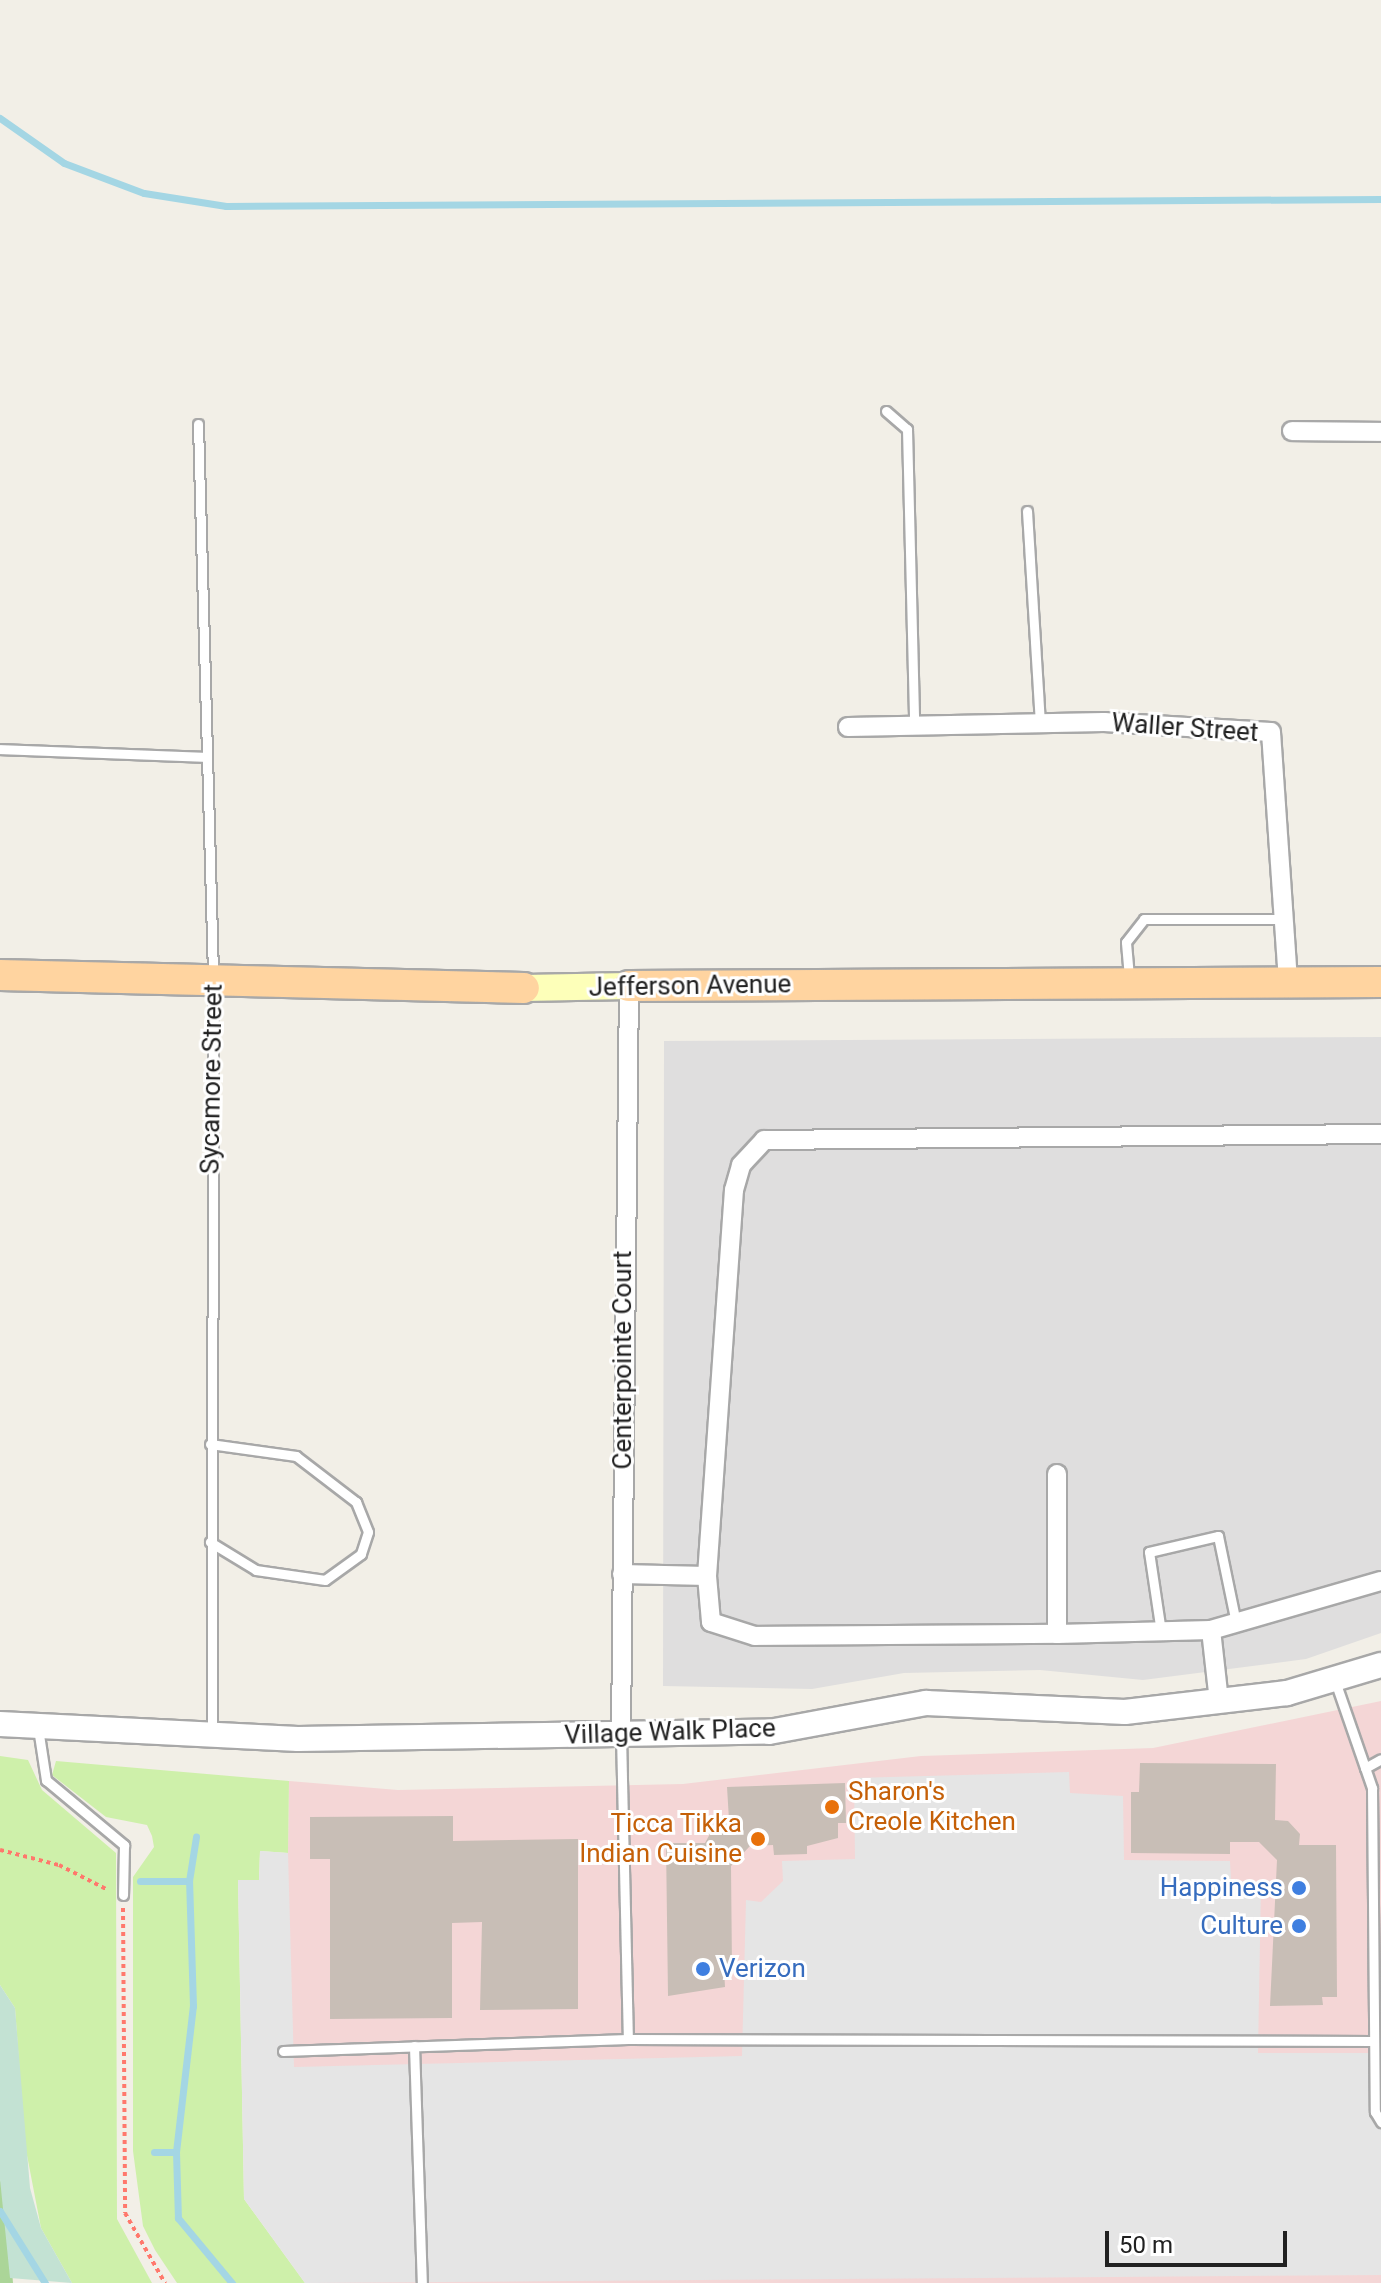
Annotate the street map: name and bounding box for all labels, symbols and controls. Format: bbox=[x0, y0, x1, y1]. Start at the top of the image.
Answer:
street label: Waller Street bbox=[1111, 707, 1259, 749]
street label: Jefferson Avenue bbox=[588, 969, 792, 1003]
street label: Sycamore Street bbox=[195, 984, 229, 1174]
street label: Centerpointe Court bbox=[607, 1250, 639, 1470]
street label: Village Walk Place bbox=[564, 1713, 776, 1751]
place label: Sharon's Creole Kitchen bbox=[848, 1776, 1016, 1838]
marker: Sharon's Creole Kitchen bbox=[823, 1798, 841, 1816]
place label: Ticca Tikka Indian Cuisine bbox=[579, 1808, 742, 1870]
marker: Ticca Tikka Indian Cuisine bbox=[749, 1830, 767, 1848]
place label: Happiness bbox=[1160, 1872, 1283, 1904]
marker: Happiness bbox=[1290, 1879, 1308, 1897]
place label: Culture bbox=[1200, 1910, 1283, 1942]
marker: Culture bbox=[1290, 1917, 1308, 1935]
place label: Verizon bbox=[719, 1953, 806, 1985]
marker: Verizon bbox=[694, 1960, 712, 1978]
scale bar bbox=[1109, 2215, 1291, 2265]
text: 50 m bbox=[1119, 2231, 1173, 2259]

